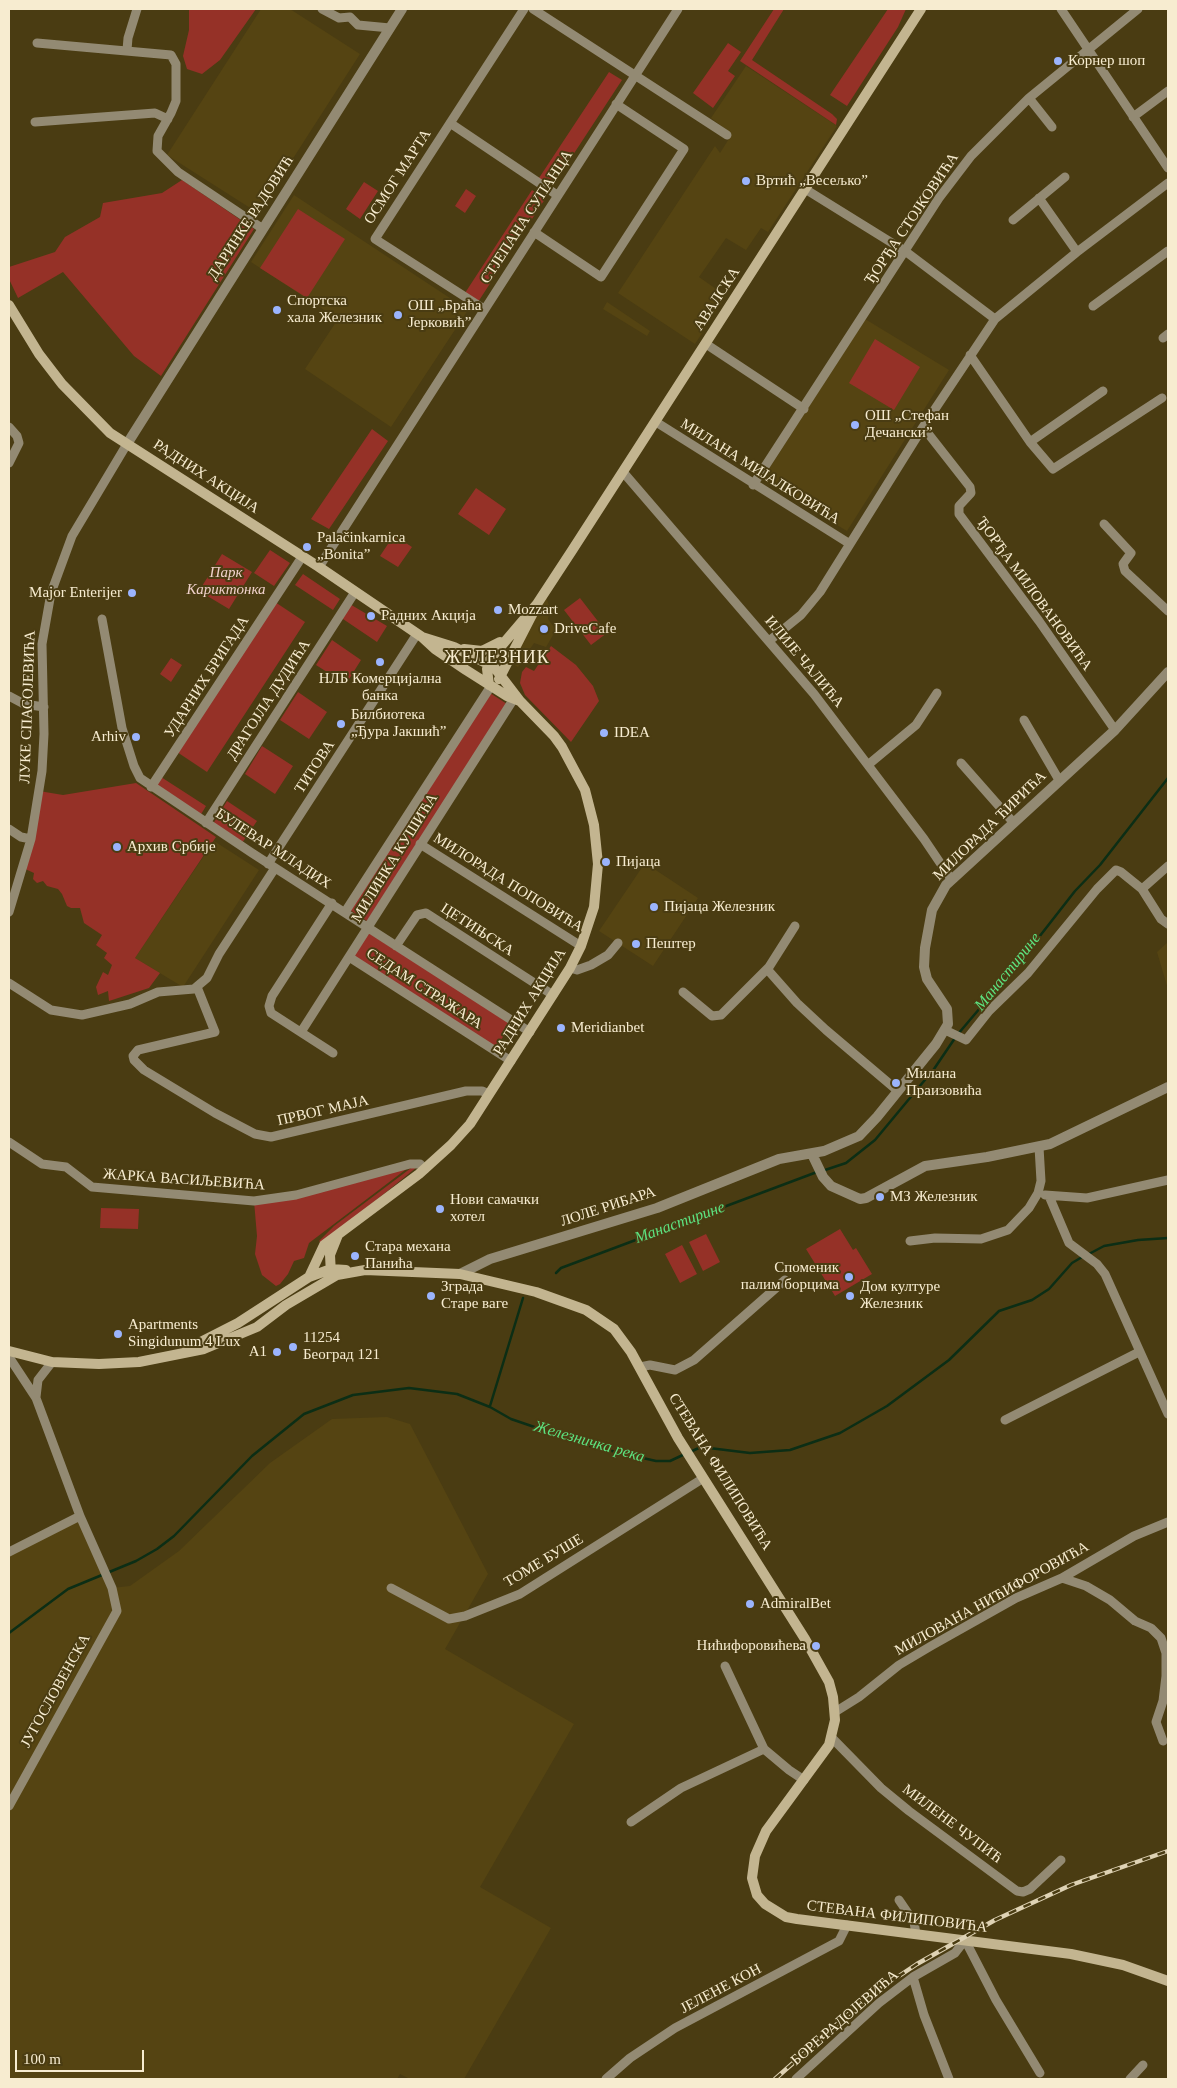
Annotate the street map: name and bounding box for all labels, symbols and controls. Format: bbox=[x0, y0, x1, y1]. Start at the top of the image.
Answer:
place label: Корнер шоп bbox=[1068, 52, 1145, 70]
marker: Корнер шоп bbox=[1052, 55, 1064, 67]
street label: ОСМОГ МАРТА bbox=[361, 126, 435, 228]
street label: СТЈЕПАНА СУПАНЦА bbox=[477, 147, 577, 287]
street label: ЂОРЂА СТОЈКОВИЋА bbox=[861, 150, 963, 288]
street label: ДАРИНКЕ РАДОВИЋ bbox=[204, 153, 298, 283]
place label: Вртић „Весељко” bbox=[756, 172, 868, 190]
marker: Вртић „Весељко” bbox=[740, 175, 752, 187]
street label: АВАЛСКА bbox=[690, 264, 744, 334]
place label: Спортска хала Железник bbox=[287, 292, 382, 327]
place label: ОШ „Браћа Јерковић” bbox=[408, 297, 481, 332]
marker: Спортска хала Железник bbox=[271, 304, 283, 316]
marker: ОШ „Браћа Јерковић” bbox=[392, 309, 404, 321]
place label: ОШ „Стефан Дечански” bbox=[865, 407, 949, 442]
street label: МИЛАНА МИЈАЛКОВИЋА bbox=[677, 415, 843, 529]
marker: ОШ „Стефан Дечански” bbox=[849, 419, 861, 431]
street label: РАДНИХ АКЦИЈА bbox=[150, 436, 262, 518]
street label: ЂОРЂА МИЛОВАНОВИЋА bbox=[972, 514, 1096, 674]
place label: Palačinkarnica „Bonita” bbox=[317, 529, 405, 564]
marker: Palačinkarnica „Bonita” bbox=[301, 541, 313, 553]
park label: Парк Кариктонка bbox=[186, 564, 266, 599]
place label: Major Enterijer bbox=[29, 584, 122, 602]
marker: Major Enterijer bbox=[126, 587, 138, 599]
place label: Mozzart bbox=[508, 601, 558, 619]
marker: Mozzart bbox=[492, 604, 504, 616]
place label: Радних Акција bbox=[381, 607, 476, 625]
marker: Радних Акција bbox=[365, 610, 377, 622]
street label: УДАРНИХ БРИГАДА bbox=[161, 613, 253, 741]
street label: ИЛИЈЕ ЧАЛИЋА bbox=[760, 613, 848, 711]
place label: DriveCafe bbox=[554, 620, 616, 638]
marker: DriveCafe bbox=[538, 623, 550, 635]
street label: ЛУКЕ СПАСОЈЕВИЋА bbox=[16, 630, 40, 784]
street label: ДРАГОЈЛА ДУДИЋА bbox=[223, 636, 315, 764]
district label: ЖЕЛЕЗНИК bbox=[443, 647, 551, 669]
marker: НЛБ Комерцијална банка bbox=[374, 656, 386, 668]
place label: НЛБ Комерцијална банка bbox=[319, 670, 441, 705]
place label: Билбиотека „Ђура Јакшић” bbox=[351, 706, 446, 741]
marker: Билбиотека „Ђура Јакшић” bbox=[335, 718, 347, 730]
place label: IDEA bbox=[614, 724, 650, 742]
marker: IDEA bbox=[598, 727, 610, 739]
place label: Arhiv bbox=[91, 728, 126, 746]
marker: Arhiv bbox=[130, 731, 142, 743]
street label: ТИТОВА bbox=[291, 737, 339, 797]
street label: МИЛОРАДА ЋИРИЋА bbox=[930, 767, 1050, 885]
street label: МИЛИНКА КУШИЋА bbox=[348, 790, 442, 926]
street label: БУЛЕВАР МЛАДИХ bbox=[212, 805, 334, 893]
street label: МИЛОРАДА ПОПОВИЋА bbox=[430, 829, 586, 937]
place label: Архив Србије bbox=[127, 838, 216, 856]
marker: Архив Србије bbox=[111, 841, 123, 853]
place label: Пијаца bbox=[616, 853, 660, 871]
marker: Пијаца bbox=[600, 856, 612, 868]
place label: Пијаца Железник bbox=[664, 898, 775, 916]
street label: ЦЕТИЊСКА bbox=[437, 900, 517, 960]
marker: Пијаца Железник bbox=[648, 901, 660, 913]
water label: Манастирине bbox=[971, 929, 1045, 1015]
place label: Пештер bbox=[646, 935, 696, 953]
marker: Пештер bbox=[630, 938, 642, 950]
street label: СЕДАМ СТРАЖАРА bbox=[362, 945, 486, 1033]
street label: РАДНИХ АКЦИЈА bbox=[490, 945, 570, 1059]
place label: Meridianbet bbox=[571, 1019, 644, 1037]
marker: Meridianbet bbox=[555, 1022, 567, 1034]
place label: Милана Праизовића bbox=[906, 1065, 982, 1100]
marker: Милана Праизовића bbox=[890, 1077, 902, 1089]
street label: ПРВОГ МАЈА bbox=[276, 1092, 370, 1130]
street label: ЖАРКА ВАСИЉЕВИЋА bbox=[102, 1165, 266, 1195]
street label: ЛОЛЕ РИБАРА bbox=[558, 1183, 658, 1231]
place label: МЗ Железник bbox=[890, 1188, 978, 1206]
place label: Нови самачки хотел bbox=[450, 1191, 539, 1226]
marker: МЗ Железник bbox=[874, 1191, 886, 1203]
water label: Манастирине bbox=[632, 1198, 728, 1248]
marker: Нови самачки хотел bbox=[434, 1203, 446, 1215]
place label: Стара механа Панића bbox=[365, 1238, 451, 1273]
marker: Стара механа Панића bbox=[349, 1250, 361, 1262]
place label: Споменик палим борцима bbox=[741, 1259, 839, 1294]
marker: Споменик палим борцима bbox=[843, 1271, 855, 1283]
place label: Зграда Старе ваге bbox=[441, 1278, 508, 1313]
place label: Дом културе Железник bbox=[860, 1278, 940, 1313]
marker: Зграда Старе ваге bbox=[425, 1290, 437, 1302]
marker: Дом културе Железник bbox=[844, 1290, 856, 1302]
place label: Apartments Singidunum 4 Lux bbox=[128, 1316, 241, 1351]
marker: Apartments Singidunum 4 Lux bbox=[112, 1328, 124, 1340]
place label: 11254 Београд 121 bbox=[303, 1329, 380, 1364]
marker: 11254 Београд 121 bbox=[287, 1341, 299, 1353]
place label: A1 bbox=[249, 1343, 267, 1361]
marker: A1 bbox=[271, 1346, 283, 1358]
street label: СТЕВАНА ФИЛИПОВИЋА bbox=[664, 1390, 776, 1554]
water label: Железничка река bbox=[531, 1417, 647, 1467]
street label: ТОМЕ БУШЕ bbox=[501, 1530, 587, 1592]
street label: МИЛОВАНА НИЋИФОРОВИЋА bbox=[892, 1538, 1092, 1660]
place label: AdmiralBet bbox=[760, 1595, 831, 1613]
marker: AdmiralBet bbox=[744, 1598, 756, 1610]
street label: ЈУГОСЛОВЕНСКА bbox=[17, 1631, 95, 1751]
place label: Нићифоровићева bbox=[697, 1637, 806, 1655]
marker: Нићифоровићева bbox=[810, 1640, 822, 1652]
street label: МИЛЕНЕ ЧУПИЋ bbox=[899, 1781, 1005, 1867]
street label: СТЕВАНА ФИЛИПОВИЋА bbox=[806, 1897, 988, 1937]
street label: ЈЕЛЕНЕ КОН bbox=[677, 1960, 765, 2018]
street label: БОРЕ РАДОЈЕВИЋА bbox=[788, 1966, 902, 2070]
scale bar bbox=[18, 2040, 146, 2072]
text: 100 m bbox=[23, 2051, 61, 2067]

